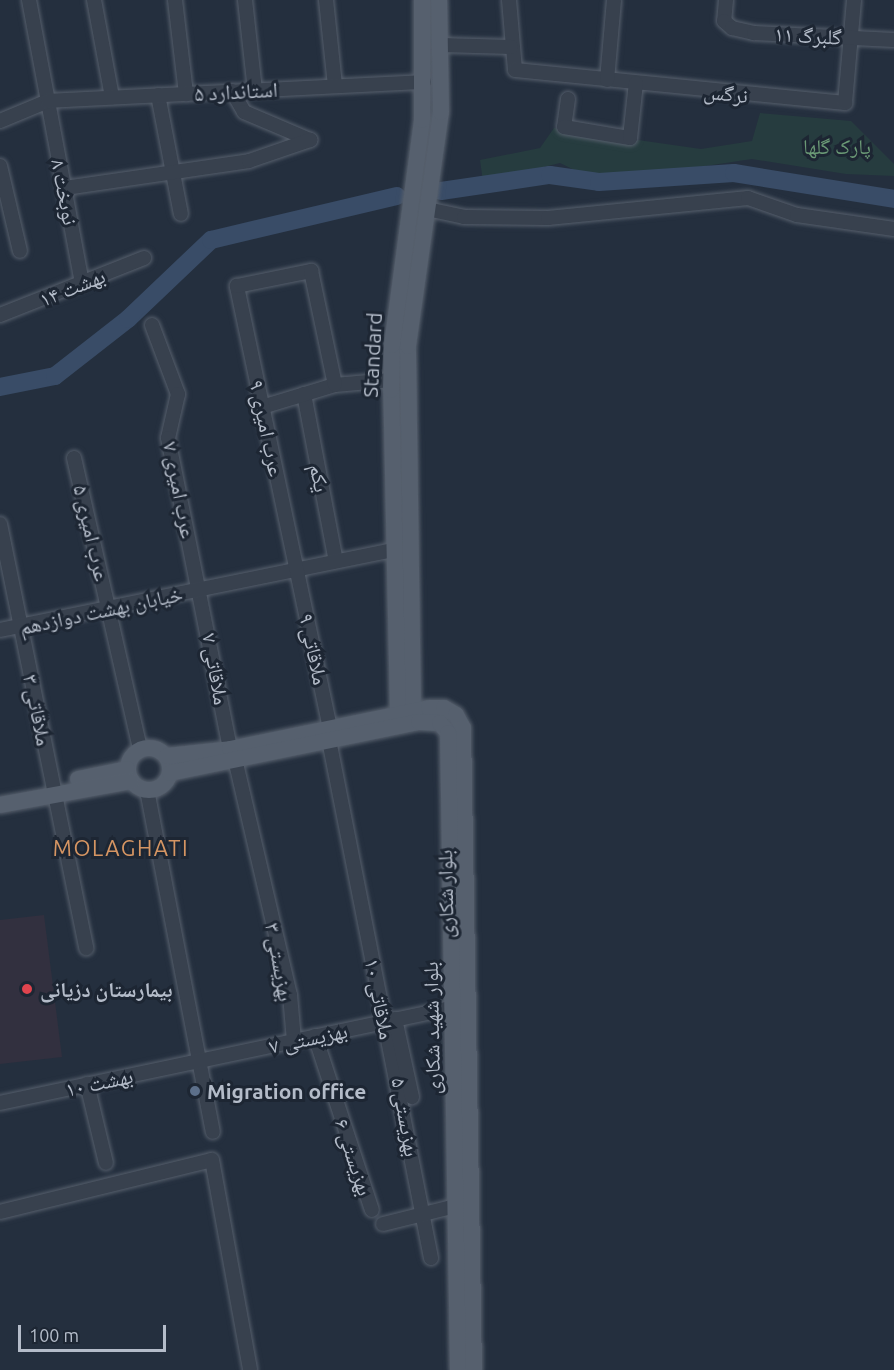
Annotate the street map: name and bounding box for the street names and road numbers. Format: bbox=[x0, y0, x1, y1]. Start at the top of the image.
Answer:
street label: گلبرگ ۱۱ bbox=[774, 21, 842, 49]
street label: ۵ استاندارد bbox=[194, 76, 278, 106]
street label: نرگس bbox=[703, 78, 749, 108]
street label: ۸ نوبخت bbox=[46, 157, 84, 227]
street label: بهشت ۱۴ bbox=[36, 262, 108, 312]
street label: Standard bbox=[357, 312, 387, 398]
street label: ۹ عرب امیری bbox=[244, 377, 290, 479]
street label: ۷ عرب امیری bbox=[158, 440, 202, 540]
street label: یکم bbox=[305, 462, 335, 494]
street label: ۵ عرب امیری bbox=[69, 482, 115, 584]
street label: خیابان بهشت دوازدهم bbox=[17, 580, 185, 640]
street label: ملاقاتی ۹ bbox=[294, 611, 334, 687]
street label: ۷ ملاقاتی bbox=[197, 631, 235, 707]
street label: ملاقاتی ۳ bbox=[19, 672, 57, 748]
street label: بلوار شکاری bbox=[432, 850, 458, 938]
street label: ۳ بهزیستی bbox=[261, 921, 299, 1003]
street label: ۱۰ ملاقاتی bbox=[360, 956, 400, 1042]
street label: بلوار شهید شکاری bbox=[417, 961, 445, 1095]
street label: ۷ بهزیستی bbox=[266, 1017, 350, 1059]
street label: بهشت ۱۰ bbox=[63, 1063, 135, 1101]
street label: ۵ بهزیستی bbox=[387, 1076, 425, 1158]
street label: بهزیستی ۶ bbox=[330, 1115, 378, 1199]

